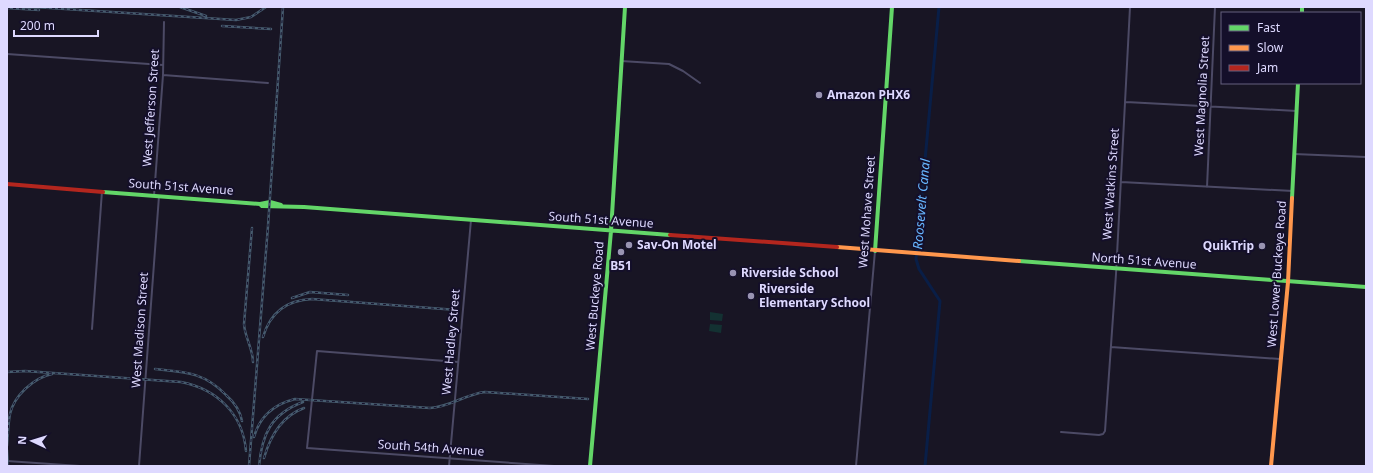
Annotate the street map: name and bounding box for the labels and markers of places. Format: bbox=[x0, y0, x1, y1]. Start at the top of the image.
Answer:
place label: Amazon PHX6 bbox=[827, 86, 910, 103]
marker: Amazon PHX6 bbox=[814, 90, 824, 100]
place label: Sav-On Motel bbox=[637, 236, 717, 253]
place label: QuikTrip bbox=[1203, 237, 1254, 254]
marker: Sav-On Motel bbox=[624, 240, 634, 250]
marker: QuikTrip bbox=[1257, 241, 1267, 251]
marker: B51 bbox=[616, 247, 626, 257]
place label: B51 bbox=[610, 257, 632, 274]
place label: Riverside School bbox=[741, 264, 839, 281]
marker: Riverside School bbox=[728, 268, 738, 278]
place label: Riverside Elementary School bbox=[759, 280, 870, 311]
marker: Riverside Elementary School bbox=[746, 291, 756, 301]

